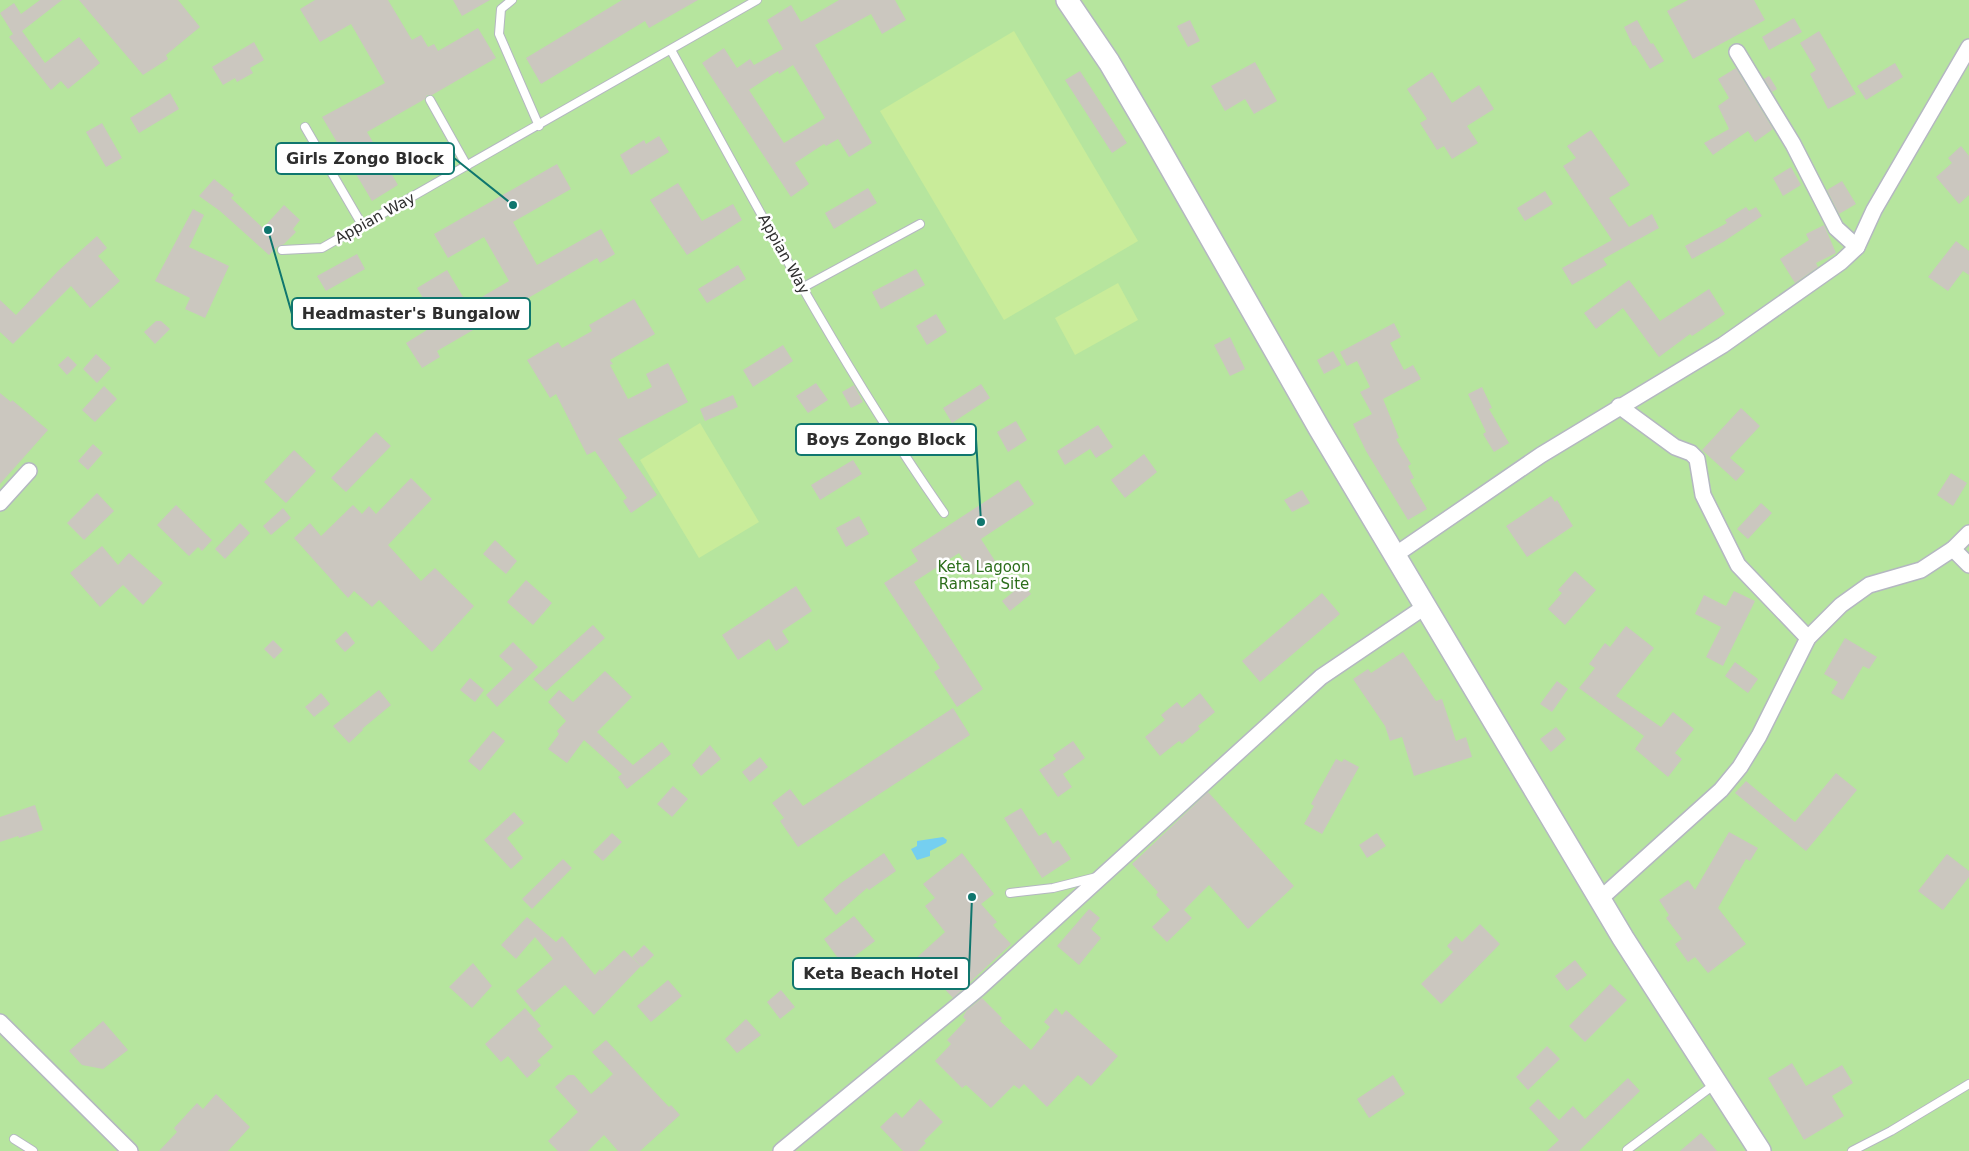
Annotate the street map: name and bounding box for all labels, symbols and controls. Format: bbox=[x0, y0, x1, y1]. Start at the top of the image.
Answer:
callout: Girls Zongo Block bbox=[276, 143, 454, 174]
text: Girls Zongo Block bbox=[286, 149, 444, 168]
street label: Appian Way bbox=[332, 189, 418, 247]
street label: Appian Way bbox=[755, 211, 813, 297]
callout: Headmaster's Bungalow bbox=[292, 298, 530, 329]
text: Headmaster's Bungalow bbox=[302, 304, 520, 323]
callout: Boys Zongo Block bbox=[796, 424, 976, 455]
text: Boys Zongo Block bbox=[806, 430, 966, 449]
park label: Keta Lagoon Ramsar Site bbox=[937, 558, 1031, 593]
callout: Keta Beach Hotel bbox=[793, 958, 969, 989]
text: Keta Beach Hotel bbox=[803, 964, 959, 983]

